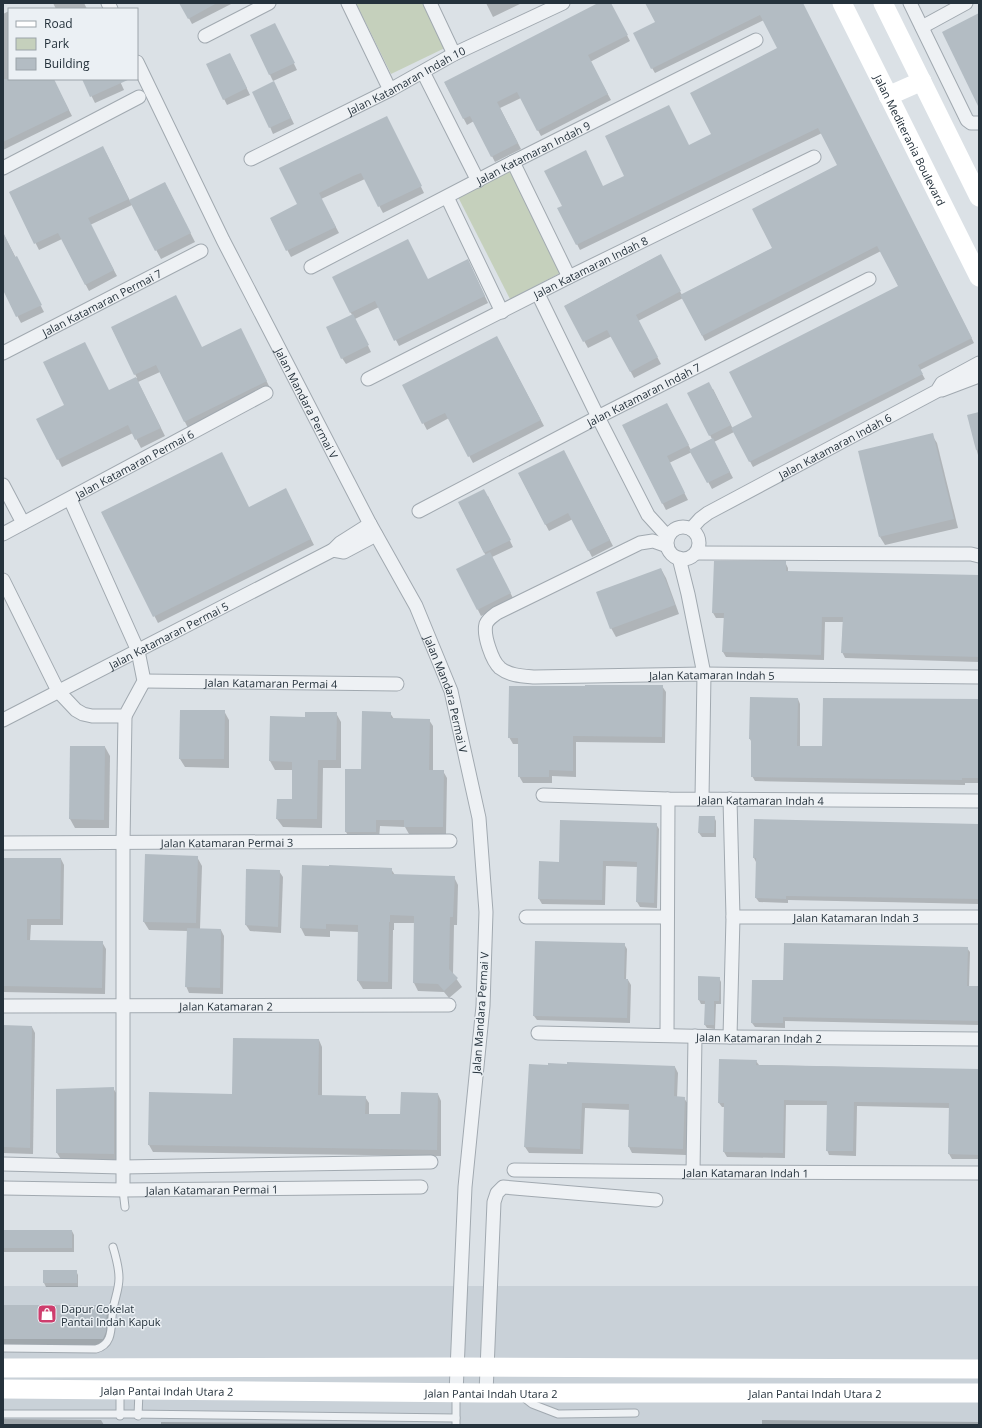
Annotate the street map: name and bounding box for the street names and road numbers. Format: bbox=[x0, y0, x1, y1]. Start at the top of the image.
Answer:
street label: Jalan Katamaran Indah 10 bbox=[344, 42, 467, 118]
street label: Jalan Mediterania Boulevard bbox=[871, 71, 950, 208]
street label: Jalan Katamaran Indah 9 bbox=[473, 117, 592, 188]
street label: Jalan Katamaran Indah 8 bbox=[530, 232, 650, 302]
street label: Jalan Katamaran Permai 7 bbox=[38, 265, 164, 340]
street label: Jalan Mandara Permai V bbox=[272, 344, 342, 461]
street label: Jalan Katamaran Indah 7 bbox=[583, 359, 703, 430]
street label: Jalan Katamaran Indah 6 bbox=[775, 409, 894, 482]
street label: Jalan Katamaran Permai 6 bbox=[71, 426, 196, 502]
street label: Jalan Katamaran Permai 5 bbox=[105, 598, 231, 672]
street label: Jalan Mandara Permai V bbox=[421, 632, 472, 754]
street label: Jalan Katamaran Indah 5 bbox=[648, 666, 775, 682]
street label: Jalan Katamaran Permai 4 bbox=[204, 674, 338, 691]
street label: Jalan Katamaran Indah 4 bbox=[697, 792, 825, 808]
street label: Jalan Katamaran Permai 3 bbox=[160, 834, 293, 850]
street label: Jalan Katamaran Indah 3 bbox=[792, 910, 919, 925]
street label: Jalan Mandara Permai V bbox=[468, 951, 492, 1076]
street label: Jalan Katamaran 2 bbox=[178, 998, 273, 1013]
street label: Jalan Katamaran Indah 2 bbox=[695, 1029, 822, 1045]
street label: Jalan Katamaran Indah 1 bbox=[682, 1164, 809, 1180]
street label: Jalan Katamaran Permai 1 bbox=[145, 1181, 278, 1197]
street label: Jalan Pantai Indah Utara 2 bbox=[99, 1382, 234, 1398]
street label: Jalan Pantai Indah Utara 2 bbox=[423, 1385, 557, 1401]
street label: Jalan Pantai Indah Utara 2 bbox=[748, 1386, 881, 1401]

